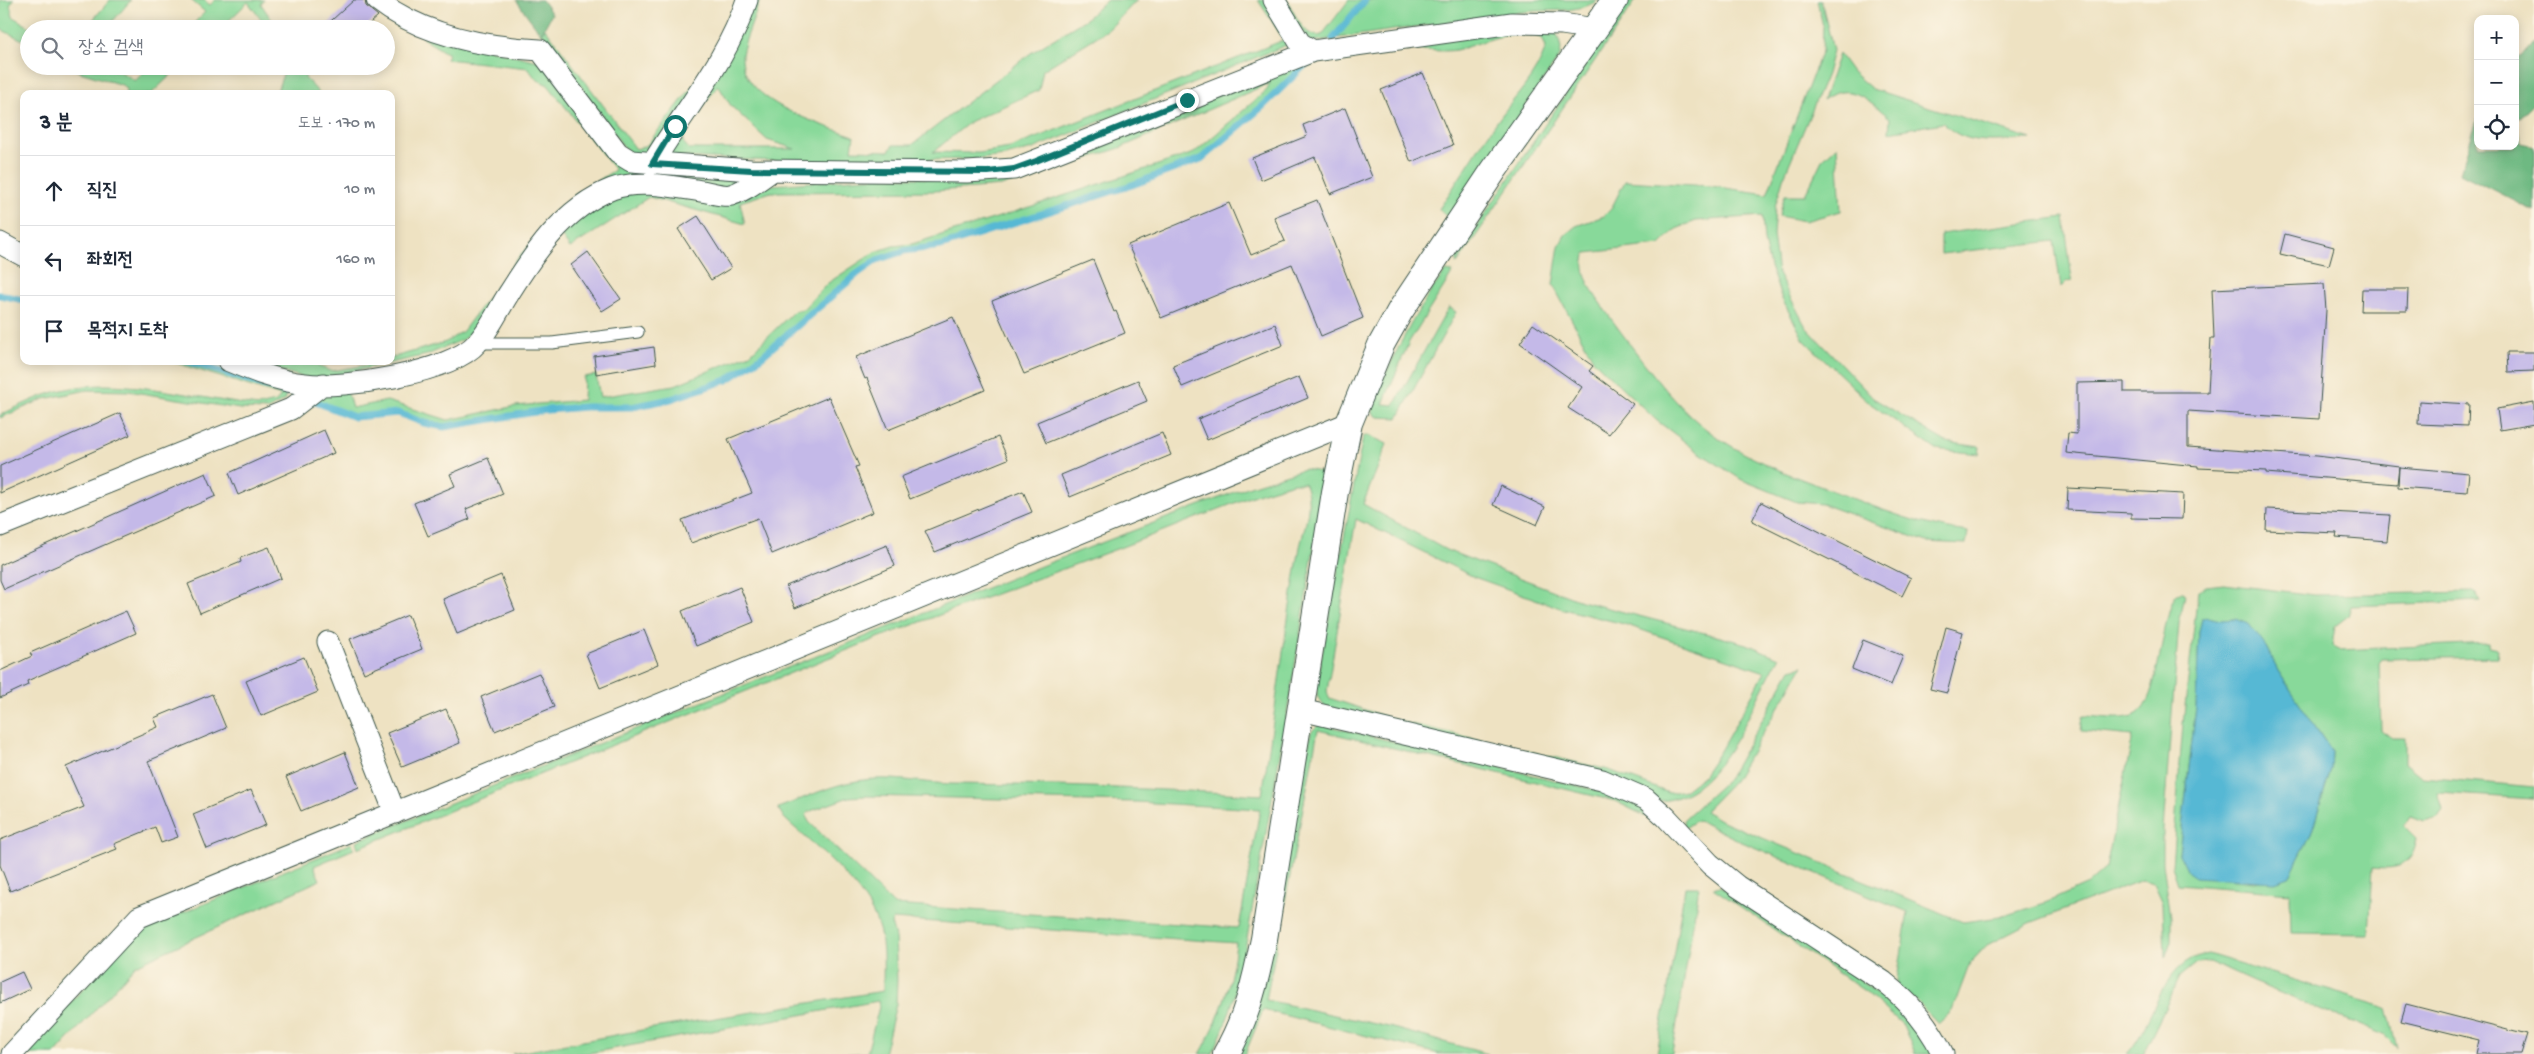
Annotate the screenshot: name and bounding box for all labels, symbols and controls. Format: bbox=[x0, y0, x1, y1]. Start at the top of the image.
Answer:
map controls bbox=[2474, 15, 2519, 150]
button: + bbox=[2474, 15, 2519, 60]
search box bbox=[20, 20, 395, 75]
icon: search bbox=[38, 34, 66, 62]
text: 장소 검색 bbox=[78, 37, 144, 60]
button: − bbox=[2474, 60, 2519, 105]
route end bbox=[1176, 89, 1199, 112]
button: locate bbox=[2474, 105, 2519, 150]
text: 3 분 bbox=[40, 112, 73, 137]
text: 도보 · 170 m bbox=[298, 115, 375, 134]
route start bbox=[664, 115, 687, 138]
icon: ahead bbox=[40, 177, 68, 205]
text: 직진 bbox=[87, 180, 118, 203]
text: 10 m bbox=[344, 181, 375, 200]
icon: left bbox=[40, 247, 68, 275]
text: 좌회전 bbox=[87, 250, 133, 273]
text: 160 m bbox=[336, 251, 375, 270]
icon: arrive bbox=[40, 317, 68, 345]
text: 목적지 도착 bbox=[87, 320, 168, 343]

